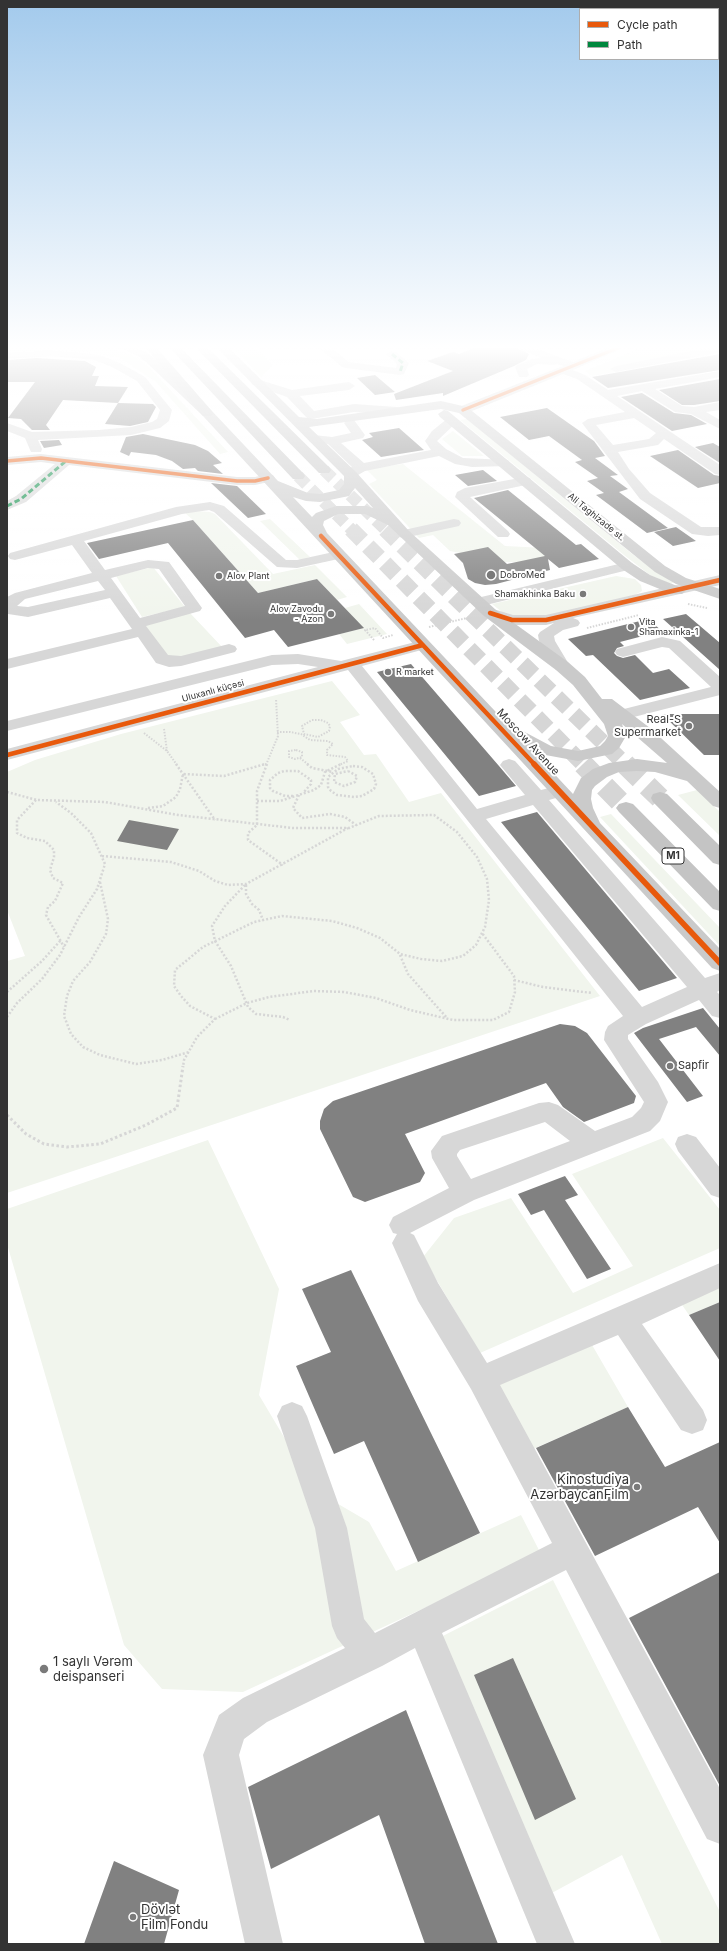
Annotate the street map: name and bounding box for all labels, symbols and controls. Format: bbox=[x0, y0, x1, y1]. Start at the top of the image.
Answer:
legend bbox=[579, 8, 719, 60]
text: Cycle path bbox=[617, 17, 678, 32]
text: Path bbox=[617, 37, 642, 52]
street label: Ali Taghizade st. bbox=[565, 491, 627, 543]
marker: DobroMed bbox=[485, 569, 497, 581]
place label: DobroMed bbox=[500, 570, 545, 580]
marker: Alov Plant bbox=[214, 571, 224, 581]
place label: Alov Plant bbox=[227, 571, 269, 581]
place label: Shamakhinka Baku bbox=[494, 589, 575, 599]
marker: Shamakhinka Baku bbox=[578, 589, 588, 599]
place label: Alov Zavodu - Azon bbox=[270, 604, 323, 625]
marker: Alov Zavodu - Azon bbox=[326, 609, 336, 619]
place label: Vita Shamaxinka-1 bbox=[639, 617, 698, 638]
marker: Vita Shamaxinka-1 bbox=[626, 622, 636, 632]
marker: R market bbox=[383, 667, 393, 677]
place label: R market bbox=[396, 667, 434, 677]
street label: Uluxanlı küçəsi bbox=[181, 678, 245, 704]
street label: Moscow Avenue bbox=[494, 706, 562, 778]
place label: Real-S Supermarket bbox=[614, 713, 681, 739]
marker: Real-S Supermarket bbox=[684, 721, 694, 731]
road number: M1 bbox=[662, 848, 684, 864]
place label: Sapfir bbox=[678, 1059, 709, 1073]
marker: Sapfir bbox=[665, 1061, 675, 1071]
place label: Kinostudiya AzərbaycanFilm bbox=[530, 1472, 629, 1503]
marker: Kinostudiya AzərbaycanFilm bbox=[632, 1482, 642, 1492]
place label: 1 saylı Vərəm deispanseri bbox=[53, 1654, 133, 1685]
marker: 1 saylı Vərəm deispanseri bbox=[38, 1663, 50, 1675]
place label: Dövlət Film Fondu bbox=[141, 1902, 208, 1933]
marker: Dövlət Film Fondu bbox=[128, 1912, 138, 1922]

